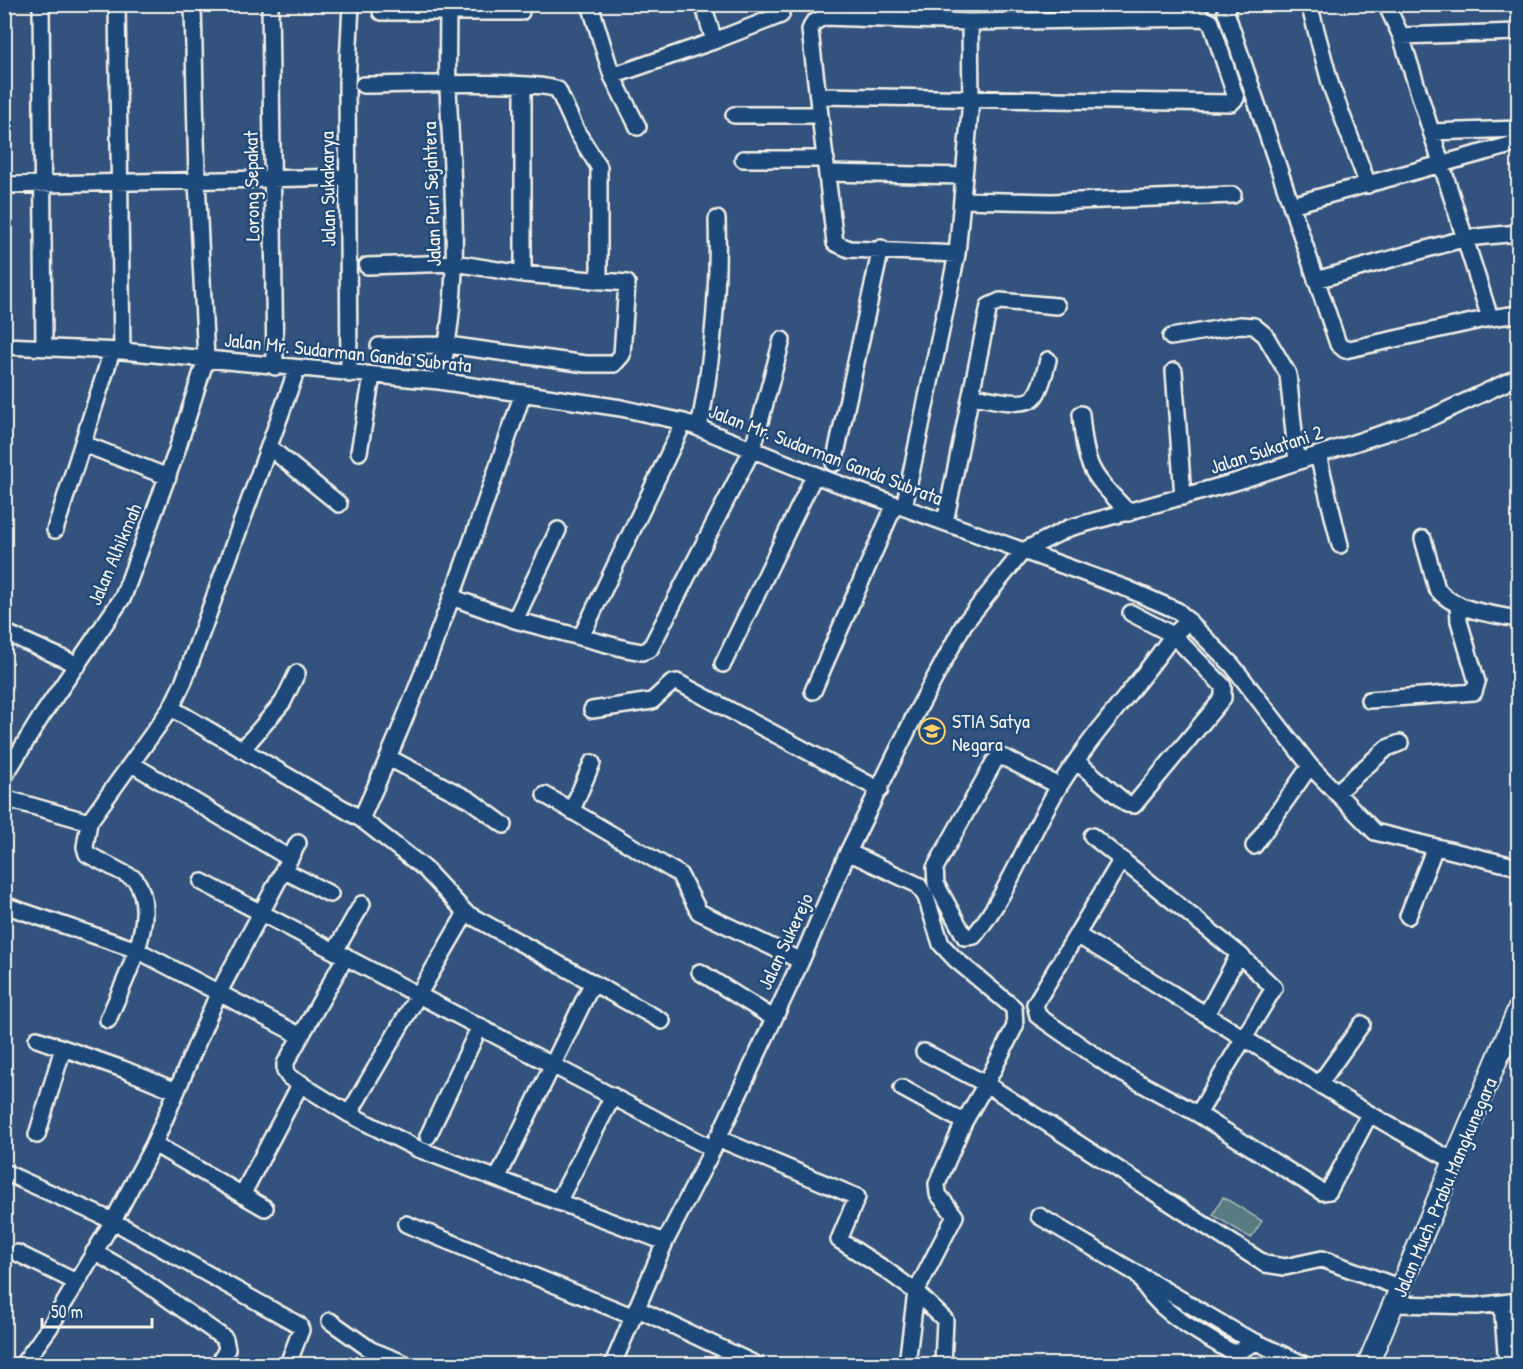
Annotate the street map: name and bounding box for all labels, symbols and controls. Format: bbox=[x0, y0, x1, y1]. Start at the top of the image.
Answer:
street label: Jalan Puri Sejahtera bbox=[415, 121, 447, 267]
street label: Lorong Sepakat bbox=[237, 129, 265, 241]
street label: Jalan Sukakarya bbox=[312, 131, 342, 247]
street label: Jalan Mr. Sudarman Ganda Subrata bbox=[223, 326, 473, 378]
street label: Jalan Mr. Sudarman Ganda Subrata bbox=[705, 397, 947, 511]
street label: Jalan Sukatani 2 bbox=[1206, 418, 1327, 480]
street label: Jalan Alhikmah bbox=[80, 499, 148, 609]
place label: STIA Satya Negara bbox=[952, 707, 1030, 757]
school or university icon: STIA Satya Negara bbox=[917, 716, 947, 746]
street label: Jalan Sukerejo bbox=[751, 888, 819, 994]
street label: Jalan Much. Prabu Mangkunegara bbox=[1385, 1073, 1503, 1301]
scale bar bbox=[42, 1291, 152, 1329]
text: 50 m bbox=[51, 1299, 83, 1324]

